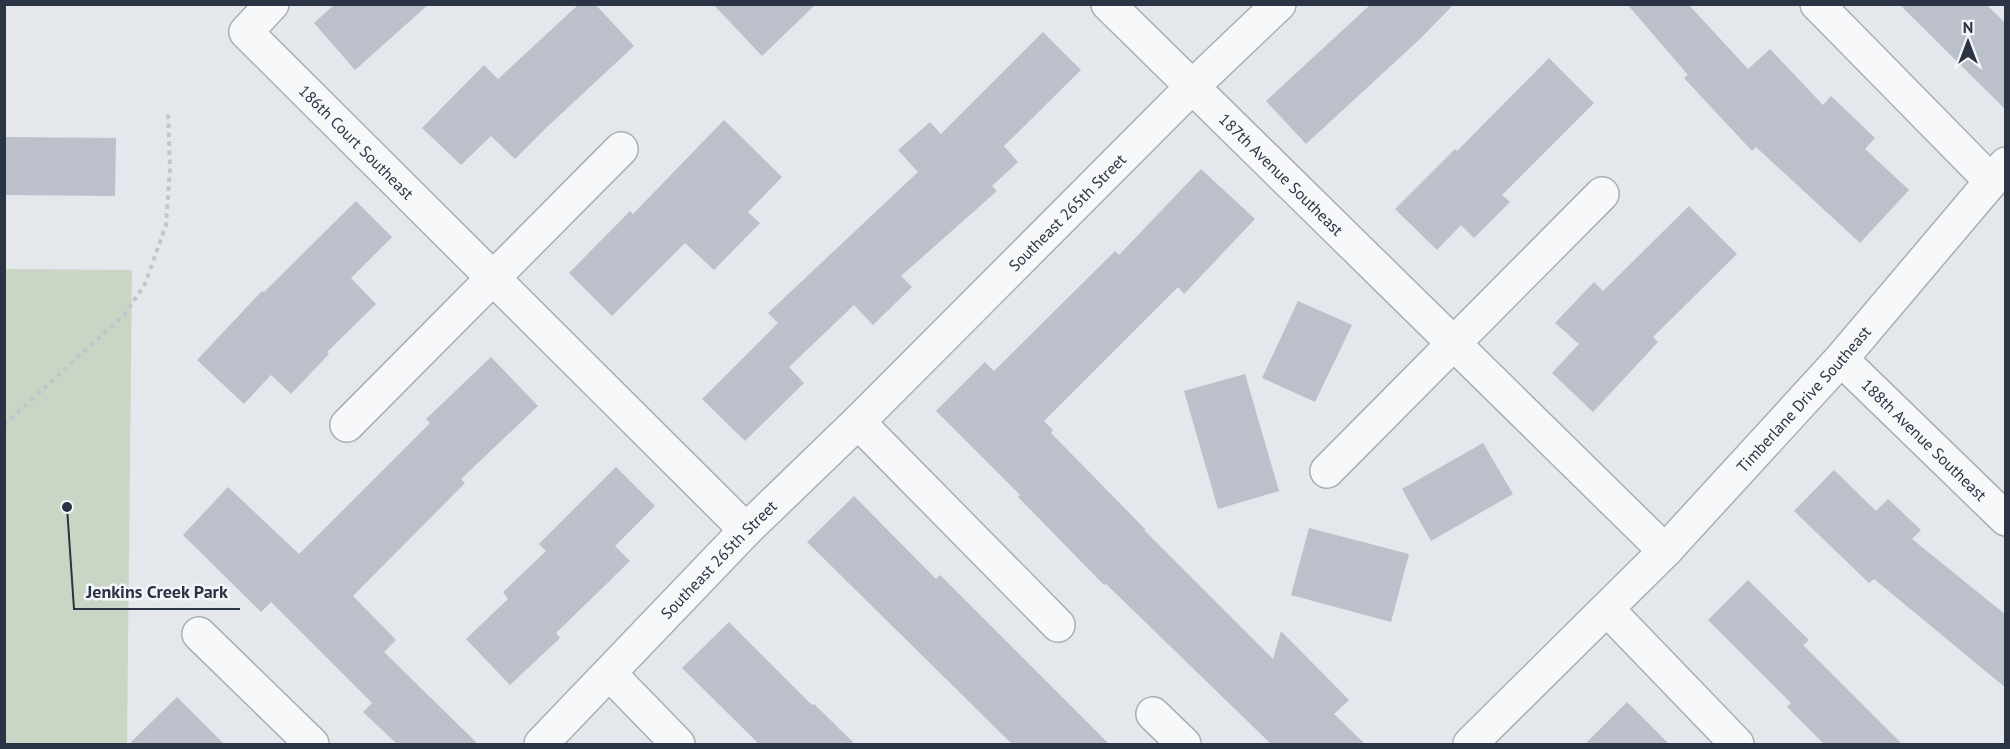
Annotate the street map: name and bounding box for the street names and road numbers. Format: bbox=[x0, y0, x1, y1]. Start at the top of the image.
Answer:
street label: 186th Court Southeast bbox=[295, 80, 418, 204]
street label: 187th Avenue Southeast bbox=[1215, 109, 1348, 240]
street label: Southeast 265th Street bbox=[1004, 149, 1130, 275]
street label: Timberlane Drive Southeast bbox=[1732, 321, 1875, 476]
street label: 188th Avenue Southeast bbox=[1857, 375, 1991, 505]
street label: Southeast 265th Street bbox=[656, 496, 781, 623]

